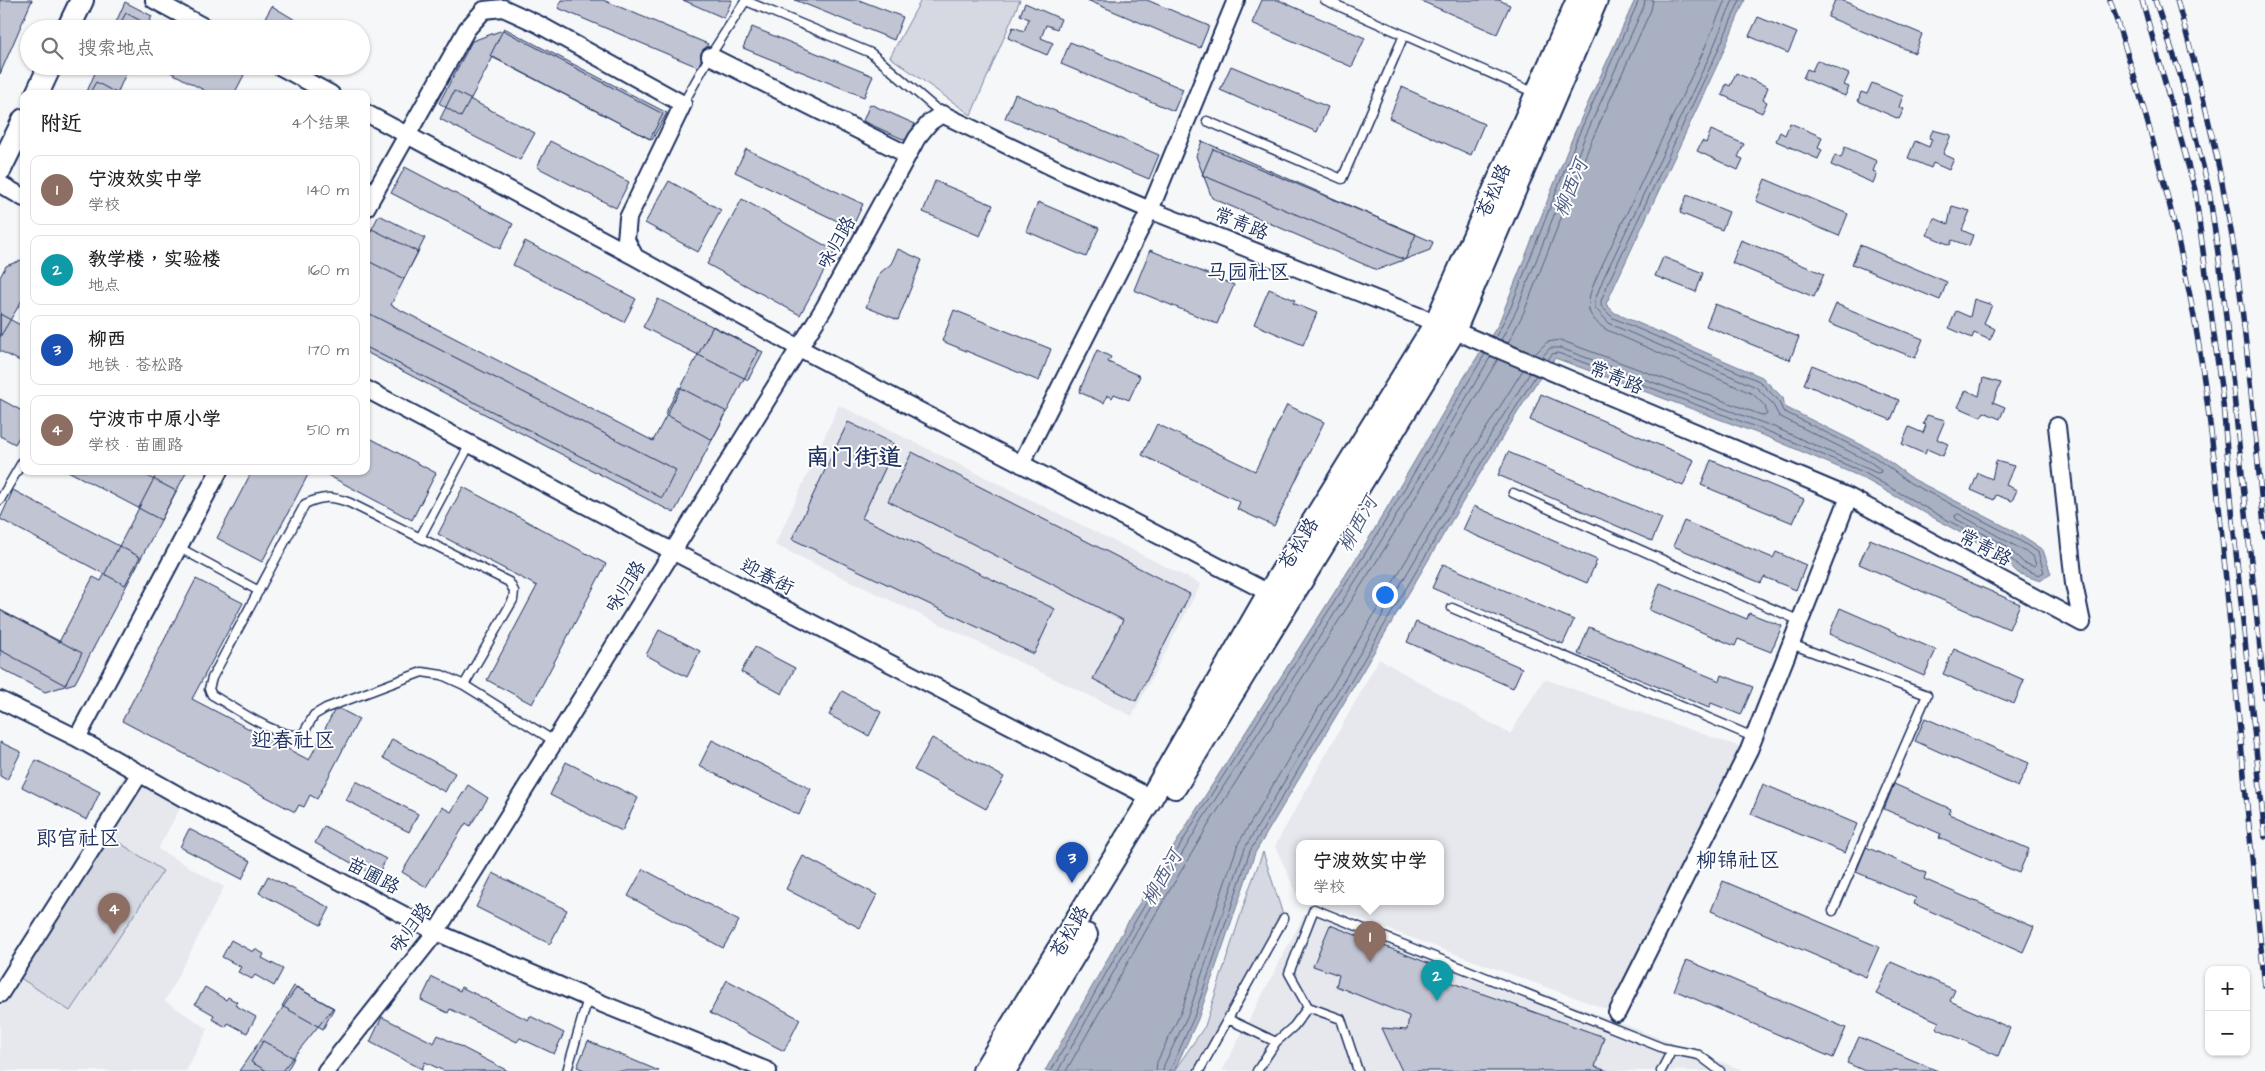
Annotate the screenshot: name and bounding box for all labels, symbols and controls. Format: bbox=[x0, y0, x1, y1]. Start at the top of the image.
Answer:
search box bbox=[20, 20, 370, 75]
icon: search bbox=[38, 34, 66, 62]
text: 搜索地点 bbox=[78, 35, 154, 62]
text: 附近 bbox=[40, 109, 82, 138]
text: 4个结果 bbox=[291, 112, 350, 134]
water label: 柳西河 bbox=[1547, 152, 1596, 221]
street label: 苍松路 bbox=[1470, 159, 1518, 223]
text: 宁波效实中学 bbox=[88, 166, 202, 193]
text: 1 bbox=[56, 179, 58, 201]
text: 140 m bbox=[307, 179, 349, 201]
text: 学校 bbox=[88, 194, 120, 216]
street label: 常青路 bbox=[1210, 201, 1272, 247]
street label: 咏归路 bbox=[811, 212, 863, 274]
text: 教学楼，实验楼 bbox=[88, 246, 221, 273]
district label: 马园社区 bbox=[1206, 258, 1290, 287]
text: 2 bbox=[52, 259, 62, 281]
text: 160 m bbox=[308, 259, 349, 281]
text: 地点 bbox=[88, 274, 120, 296]
text: 柳西 bbox=[88, 326, 126, 353]
text: 3 bbox=[53, 339, 61, 361]
text: 170 m bbox=[308, 339, 349, 361]
text: 地铁 · 苍松路 bbox=[88, 354, 183, 376]
street label: 常青路 bbox=[1584, 354, 1648, 402]
text: 宁波市中原小学 bbox=[88, 406, 221, 433]
text: 4 bbox=[52, 419, 62, 441]
text: 510 m bbox=[307, 419, 349, 441]
text: 学校 · 苗圃路 bbox=[88, 434, 183, 456]
district label: 南门街道 bbox=[806, 441, 902, 475]
water label: 柳西河 bbox=[1331, 488, 1386, 557]
street label: 苍松路 bbox=[1272, 513, 1326, 575]
street label: 常青路 bbox=[1953, 523, 2017, 573]
street label: 迎春街 bbox=[735, 552, 799, 602]
street label: 咏归路 bbox=[599, 556, 653, 618]
your location bbox=[1372, 582, 1398, 608]
district label: 迎春社区 bbox=[251, 726, 335, 755]
district label: 郎官社区 bbox=[36, 824, 120, 853]
popup bbox=[1296, 840, 1444, 905]
pin: 3 bbox=[1056, 842, 1088, 883]
water label: 柳西河 bbox=[1135, 842, 1191, 911]
district label: 柳锦社区 bbox=[1696, 846, 1780, 875]
text: 宁波效实中学 bbox=[1313, 848, 1427, 875]
street label: 苗圃路 bbox=[341, 851, 405, 901]
text: 学校 bbox=[1313, 876, 1345, 898]
pin: 4 bbox=[98, 893, 130, 934]
street label: 咏归路 bbox=[383, 897, 439, 959]
street label: 苍松路 bbox=[1044, 901, 1096, 963]
pin: 1 bbox=[1354, 921, 1386, 962]
pin: 2 bbox=[1421, 960, 1453, 1001]
map controls bbox=[2205, 966, 2250, 1056]
button: + bbox=[2205, 966, 2250, 1011]
button: − bbox=[2205, 1011, 2250, 1056]

